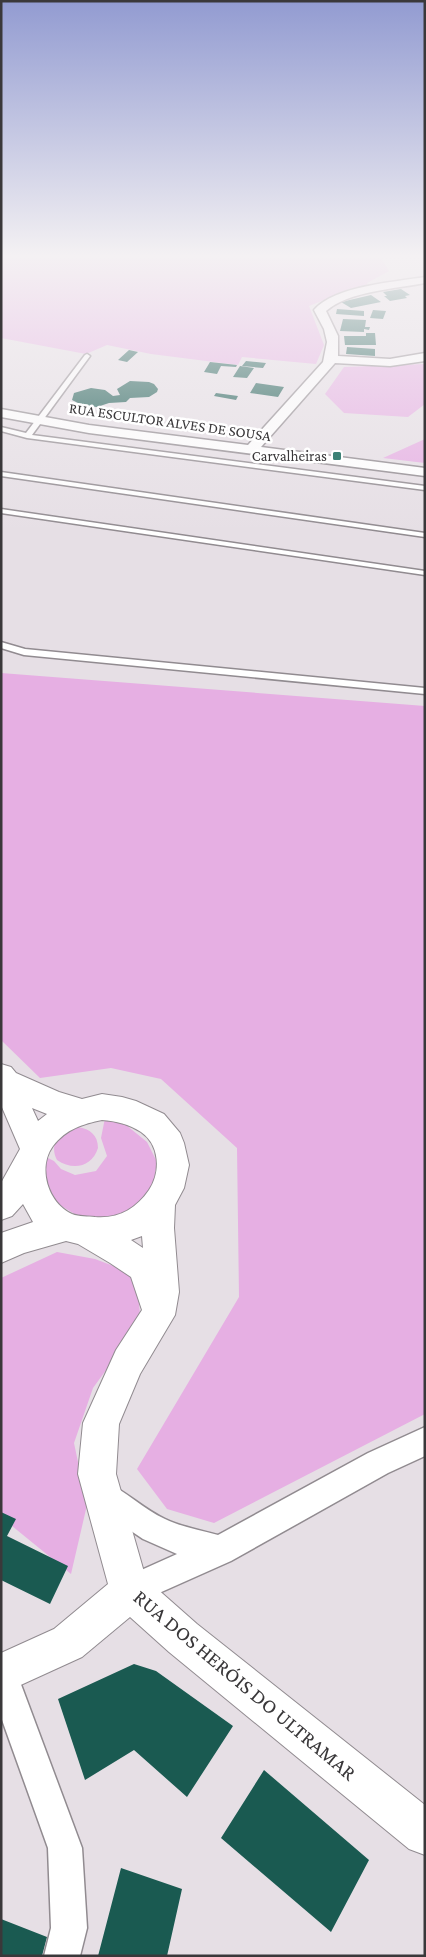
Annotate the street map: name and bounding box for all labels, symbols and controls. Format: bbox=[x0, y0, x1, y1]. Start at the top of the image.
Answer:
street label: RUA ESCULTOR ALVES DE SOUSA bbox=[68, 400, 272, 444]
place label: Carvalheiras bbox=[252, 448, 327, 464]
marker: Carvalheiras bbox=[331, 450, 343, 462]
street label: RUA DOS HERÓIS DO ULTRAMAR bbox=[129, 1585, 361, 1785]

